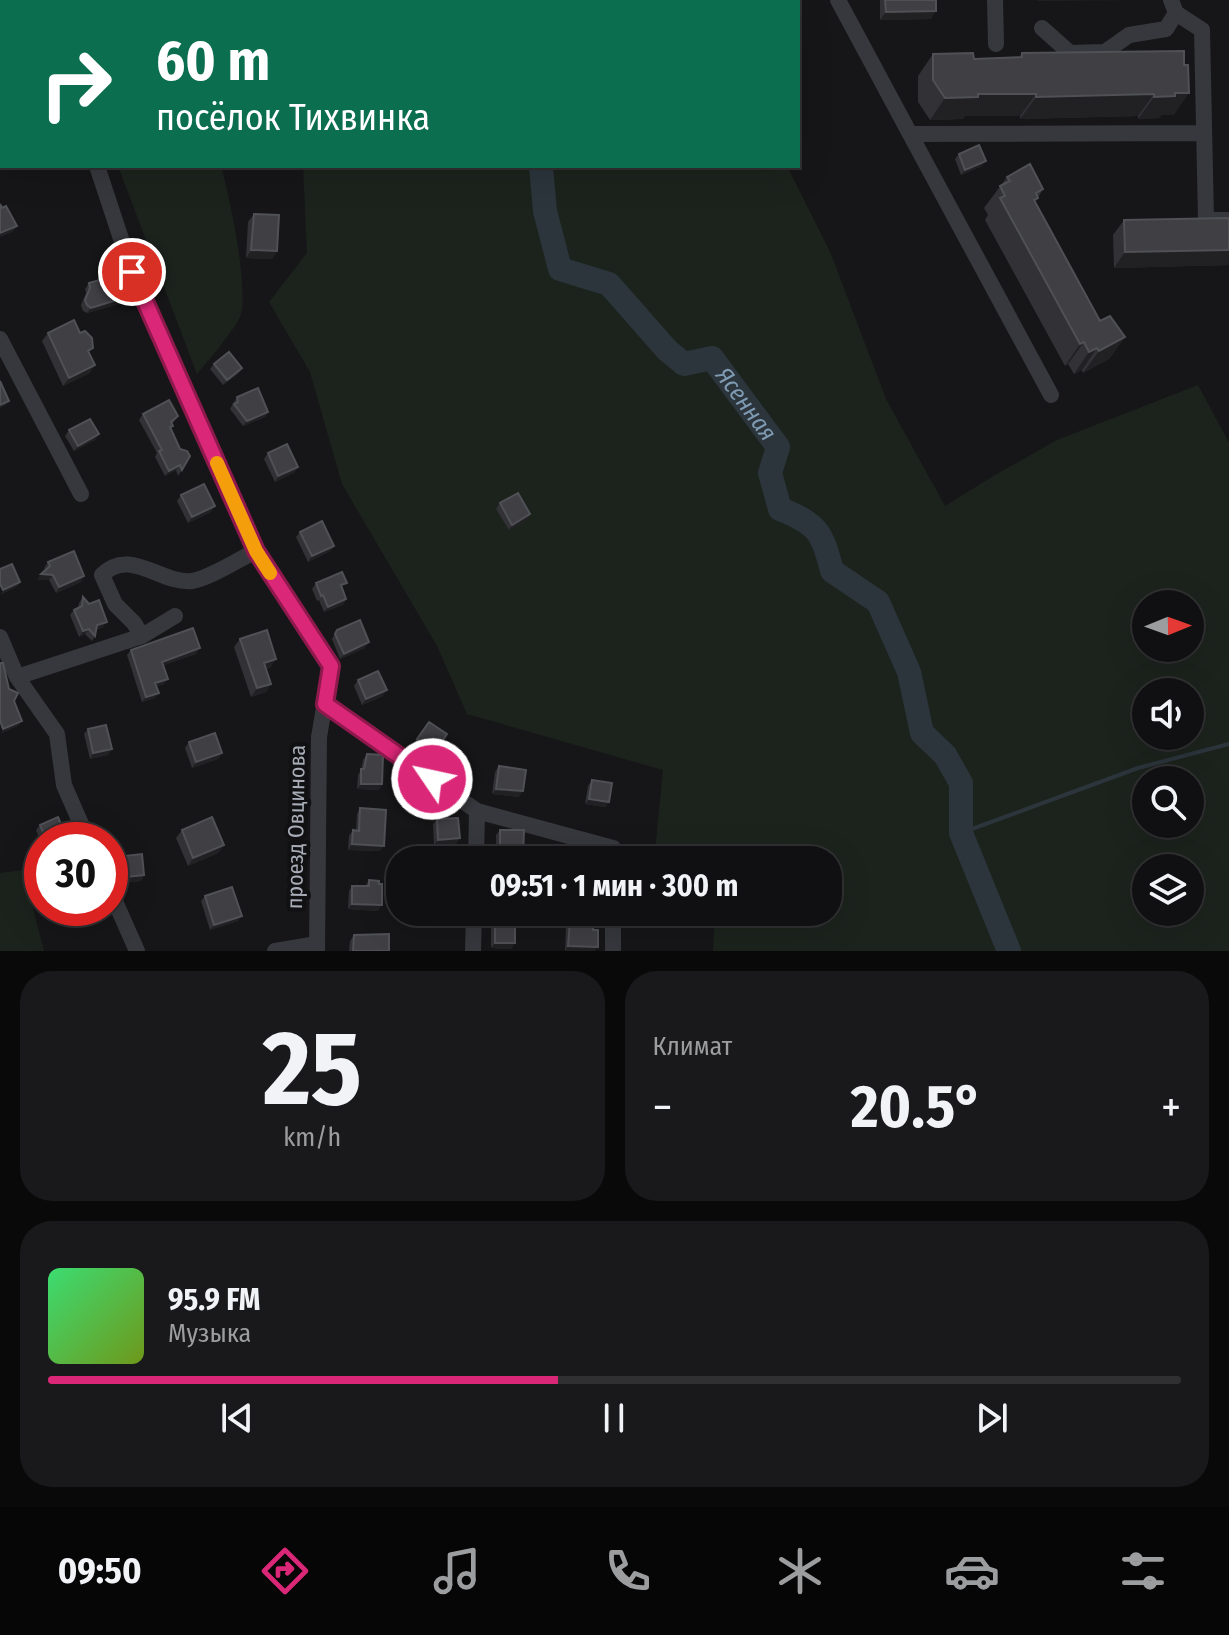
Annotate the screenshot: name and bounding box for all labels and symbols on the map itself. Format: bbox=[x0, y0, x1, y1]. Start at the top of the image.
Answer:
pin bbox=[98, 238, 166, 306]
water label: Ясенная bbox=[709, 361, 782, 446]
north arrow bbox=[1132, 590, 1204, 662]
position arrow bbox=[390, 737, 474, 821]
street label: проезд Овцинова bbox=[281, 745, 311, 909]
speed limit sign: 30 bbox=[24, 822, 128, 926]

